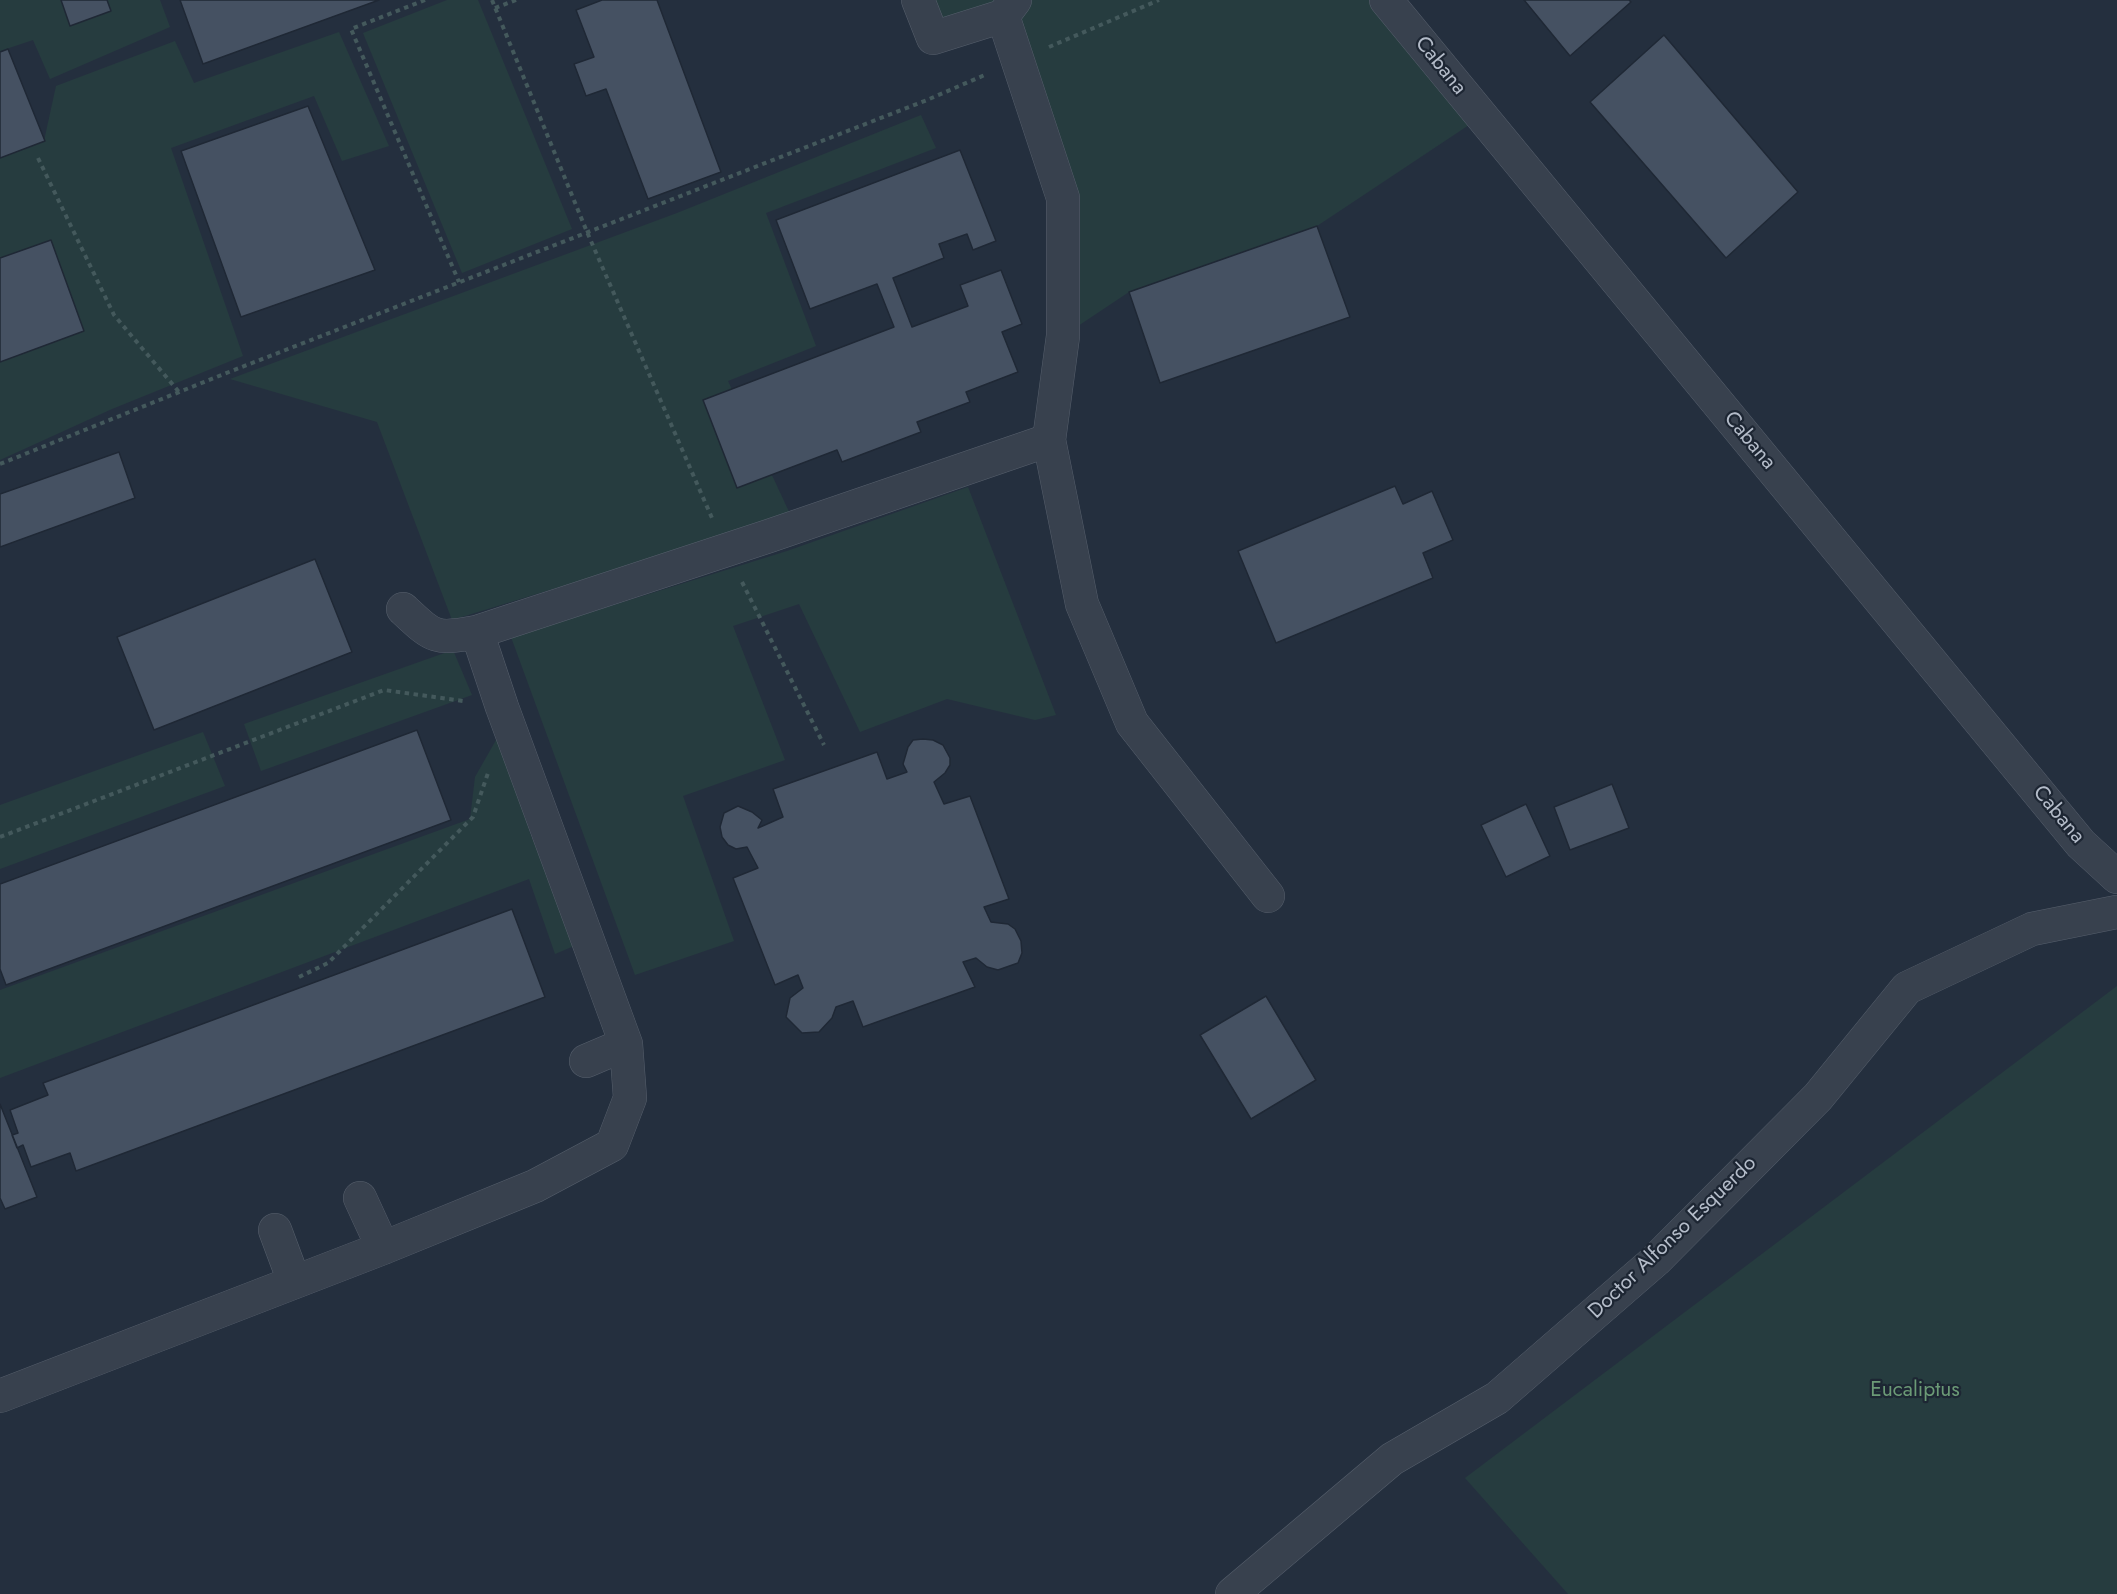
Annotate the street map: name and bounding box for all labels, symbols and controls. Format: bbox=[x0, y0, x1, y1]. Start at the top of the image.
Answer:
street label: Cabana bbox=[1409, 32, 1471, 100]
street label: Cabana bbox=[1718, 407, 1780, 475]
street label: Cabana bbox=[2027, 781, 2089, 849]
street label: Doctor Alfonso Esquerdo bbox=[1584, 1151, 1762, 1325]
park label: Eucaliptus bbox=[1870, 1378, 1960, 1404]

